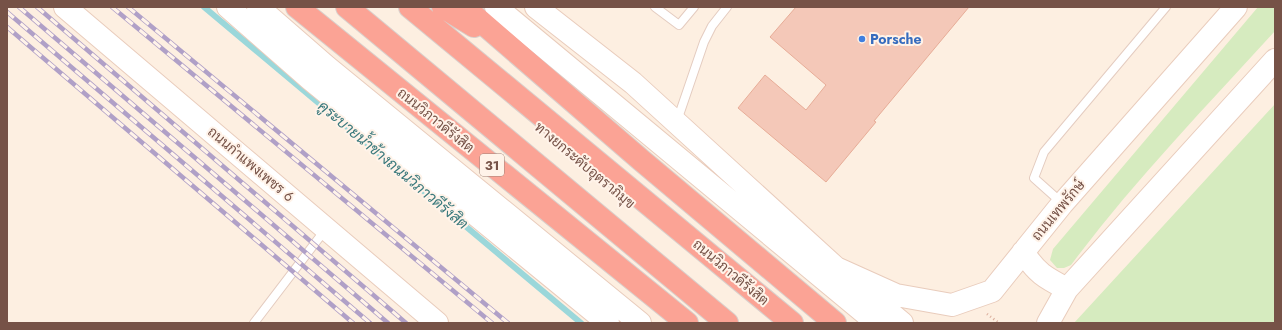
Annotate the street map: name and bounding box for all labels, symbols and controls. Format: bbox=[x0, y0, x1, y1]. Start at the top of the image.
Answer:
place label: Porsche bbox=[870, 29, 922, 49]
marker: Porsche bbox=[857, 34, 867, 44]
street label: ถนนวิภาวดีรังสิต bbox=[393, 83, 479, 157]
water label: คูระบายน้ำข้างถนนวิภาวดีรังสิต bbox=[313, 94, 474, 235]
street label: ทางยกระดับอุตราภิมุข bbox=[530, 117, 640, 213]
street label: ถนนกำแพงเพชร 6 bbox=[203, 122, 299, 206]
road number: 31 bbox=[480, 154, 504, 176]
street label: ถนนเทพรักษ์ bbox=[1027, 175, 1090, 245]
street label: ถนนวิภาวดีรังสิต bbox=[689, 234, 773, 310]

